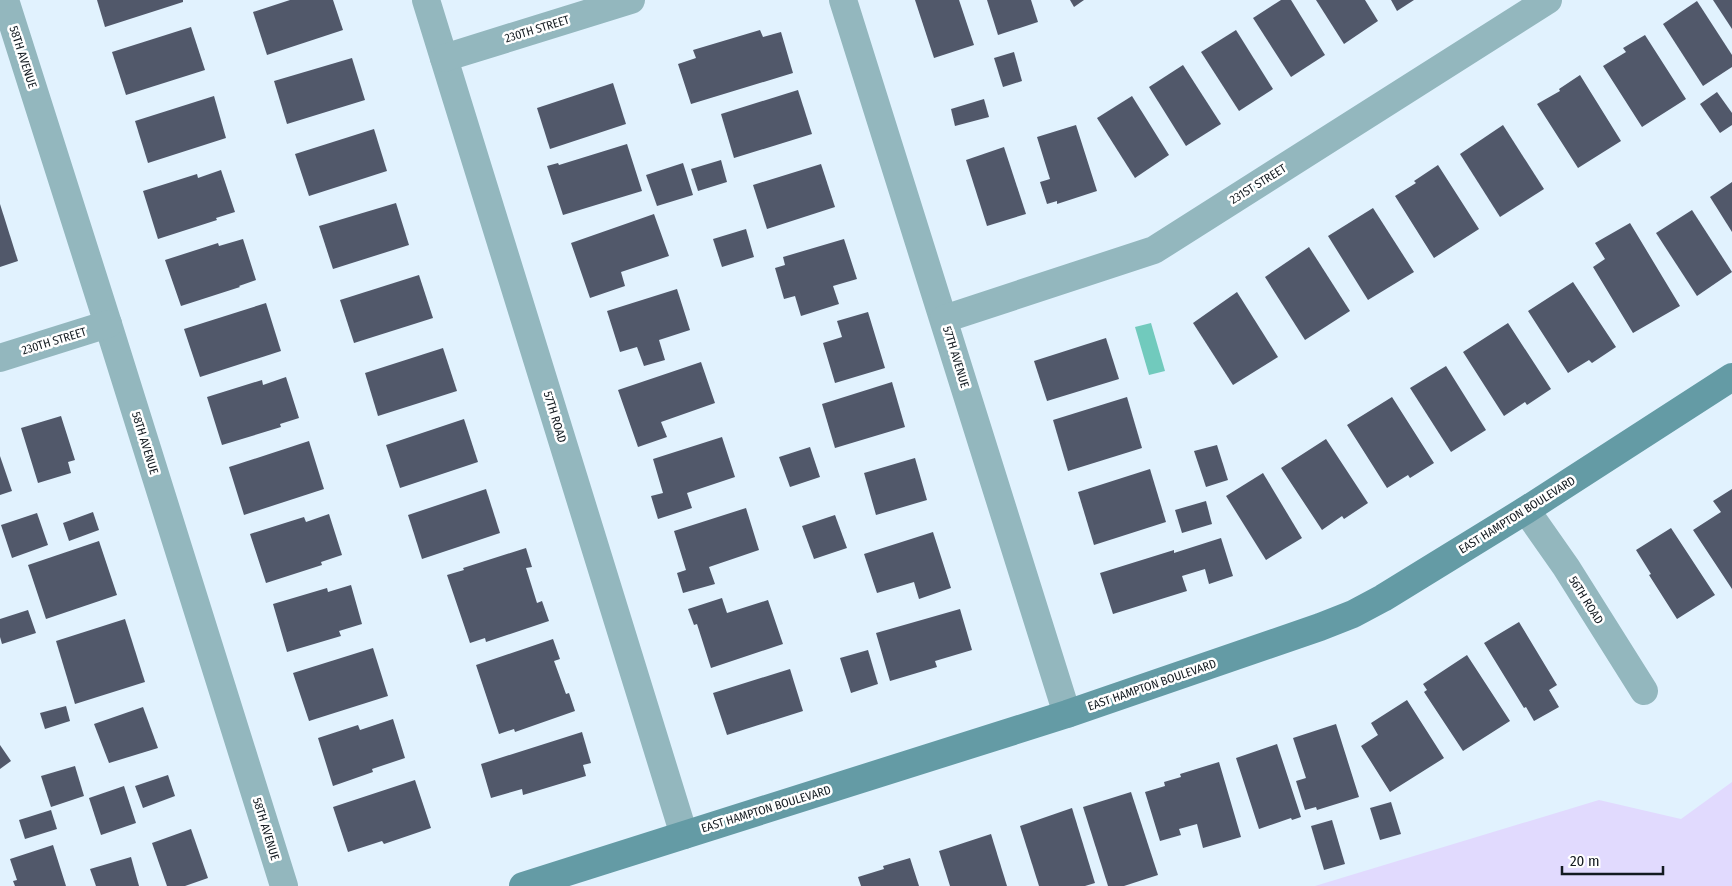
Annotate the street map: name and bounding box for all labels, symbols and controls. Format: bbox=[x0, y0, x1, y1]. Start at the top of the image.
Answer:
street label: 230TH STREET bbox=[503, 12, 571, 45]
street label: 58TH AVENUE bbox=[6, 24, 40, 90]
street label: 231ST STREET bbox=[1227, 161, 1289, 207]
street label: 230TH STREET bbox=[20, 324, 88, 357]
street label: 57TH AVENUE bbox=[940, 325, 972, 390]
street label: 57TH ROAD bbox=[541, 390, 569, 444]
street label: 58TH AVENUE bbox=[129, 410, 161, 476]
street label: EAST HAMPTON BOULEVARD bbox=[1456, 473, 1578, 557]
street label: 56TH ROAD bbox=[1566, 574, 1606, 626]
street label: EAST HAMPTON BOULEVARD bbox=[1086, 656, 1218, 714]
street label: EAST HAMPTON BOULEVARD bbox=[700, 783, 833, 835]
street label: 58TH AVENUE bbox=[250, 796, 282, 862]
scale bar bbox=[1562, 844, 1663, 876]
text: 20 m bbox=[1570, 852, 1600, 870]

